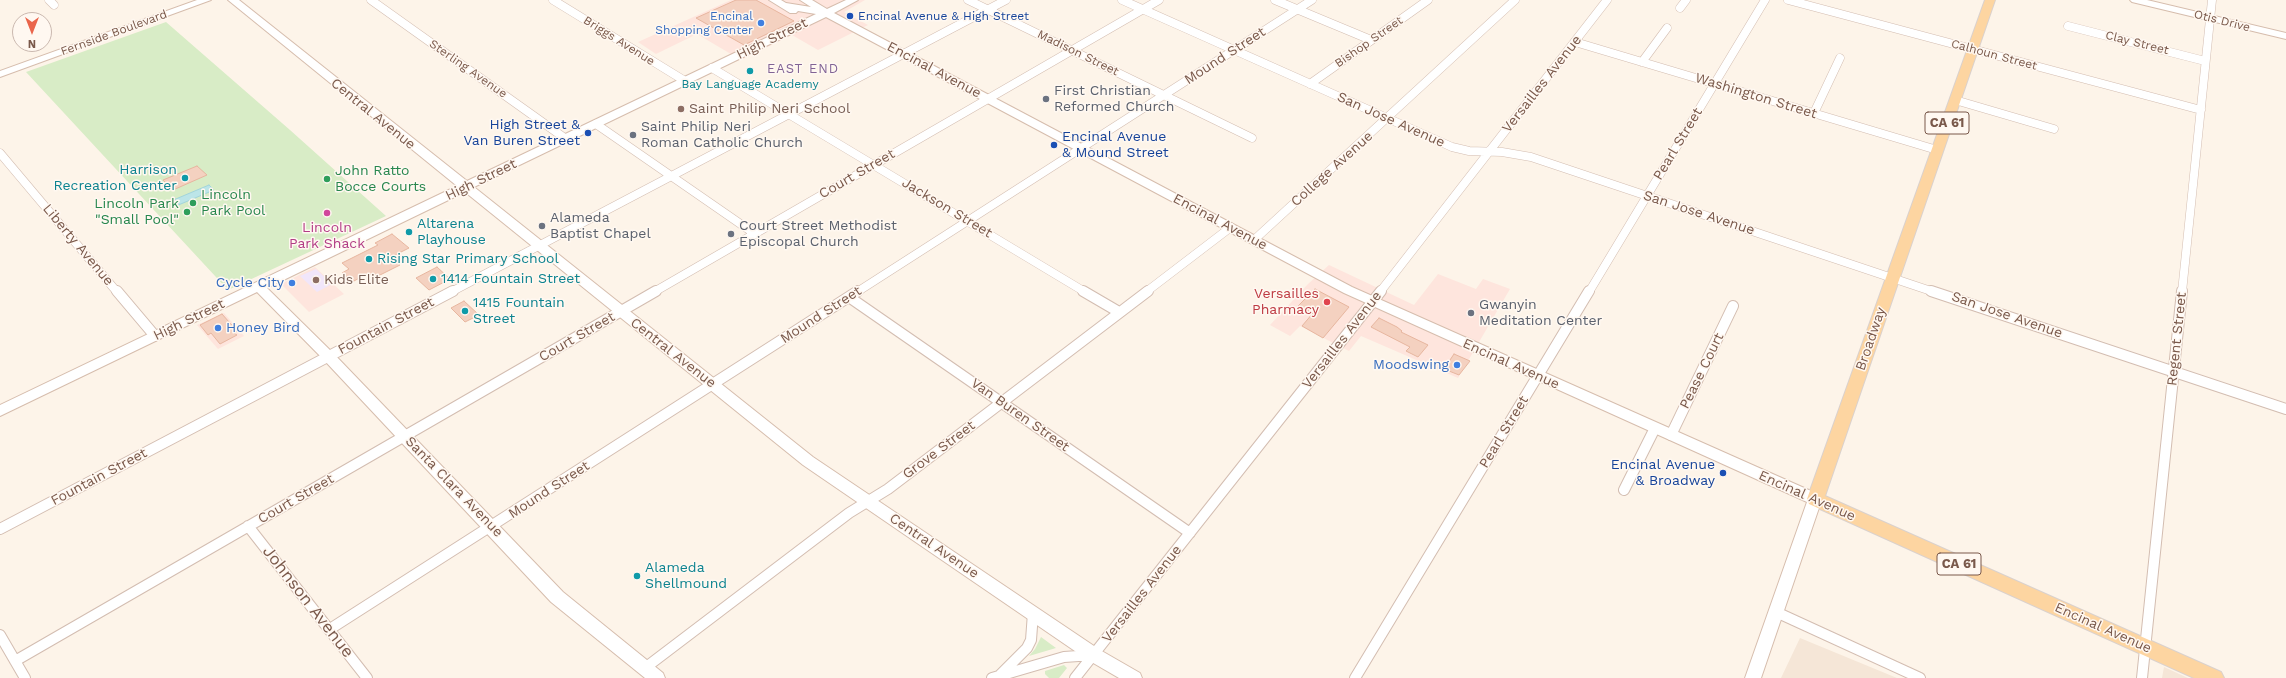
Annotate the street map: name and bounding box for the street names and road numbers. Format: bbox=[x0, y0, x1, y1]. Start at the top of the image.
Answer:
street label: Fernside Boulevard bbox=[59, 7, 169, 59]
street label: Otis Drive bbox=[2192, 7, 2252, 35]
street label: Briggs Avenue bbox=[581, 13, 657, 69]
street label: Bishop Street bbox=[1332, 13, 1406, 71]
street label: High Street bbox=[734, 15, 810, 63]
street label: Mound Street bbox=[1181, 24, 1269, 88]
street label: Madison Street bbox=[1035, 27, 1121, 79]
street label: Clay Street bbox=[2104, 28, 2170, 58]
street label: Versailles Avenue bbox=[1499, 32, 1585, 136]
street label: Sterling Avenue bbox=[426, 37, 510, 101]
street label: Calhoun Street bbox=[1949, 37, 2039, 73]
street label: Encinal Avenue bbox=[884, 38, 984, 102]
street label: Washington Street bbox=[1693, 69, 1819, 123]
street label: Central Avenue bbox=[327, 75, 419, 153]
street label: San Jose Avenue bbox=[1335, 89, 1447, 151]
street label: Pearl Street bbox=[1650, 105, 1706, 183]
road number: CA 61 bbox=[1925, 112, 1969, 134]
street label: College Avenue bbox=[1288, 128, 1376, 210]
street label: Court Street bbox=[816, 146, 898, 202]
street label: High Street bbox=[443, 156, 519, 204]
street label: Jackson Street bbox=[899, 174, 995, 242]
street label: San Jose Avenue bbox=[1641, 187, 1757, 239]
street label: Encinal Avenue bbox=[1170, 190, 1270, 254]
street label: Liberty Avenue bbox=[39, 201, 117, 289]
street label: Mound Street bbox=[777, 283, 865, 347]
street label: Versailles Avenue bbox=[1299, 288, 1385, 392]
street label: San Jose Avenue bbox=[1949, 288, 2065, 342]
street label: Regent Street bbox=[2164, 291, 2190, 387]
street label: Fountain Street bbox=[335, 294, 437, 358]
street label: High Street bbox=[151, 296, 227, 344]
street label: Broadway bbox=[1852, 305, 1890, 373]
street label: Court Street bbox=[536, 309, 618, 365]
street label: Central Avenue bbox=[627, 314, 719, 392]
street label: Pease Court bbox=[1676, 330, 1728, 412]
street label: Encinal Avenue bbox=[1460, 335, 1562, 393]
street label: Van Buren Street bbox=[967, 375, 1073, 455]
street label: Pearl Street bbox=[1476, 393, 1532, 471]
street label: Grove Street bbox=[899, 417, 979, 483]
street label: Santa Clara Avenue bbox=[402, 433, 506, 541]
street label: Fountain Street bbox=[48, 445, 150, 509]
street label: Mound Street bbox=[505, 458, 593, 522]
street label: Encinal Avenue bbox=[1756, 467, 1858, 525]
street label: Court Street bbox=[255, 471, 337, 527]
street label: Central Avenue bbox=[886, 510, 982, 582]
street label: Johnson Avenue bbox=[258, 542, 358, 662]
street label: Versailles Avenue bbox=[1099, 542, 1185, 646]
road number: CA 61 bbox=[1937, 553, 1981, 575]
street label: Encinal Avenue bbox=[2052, 599, 2154, 657]

